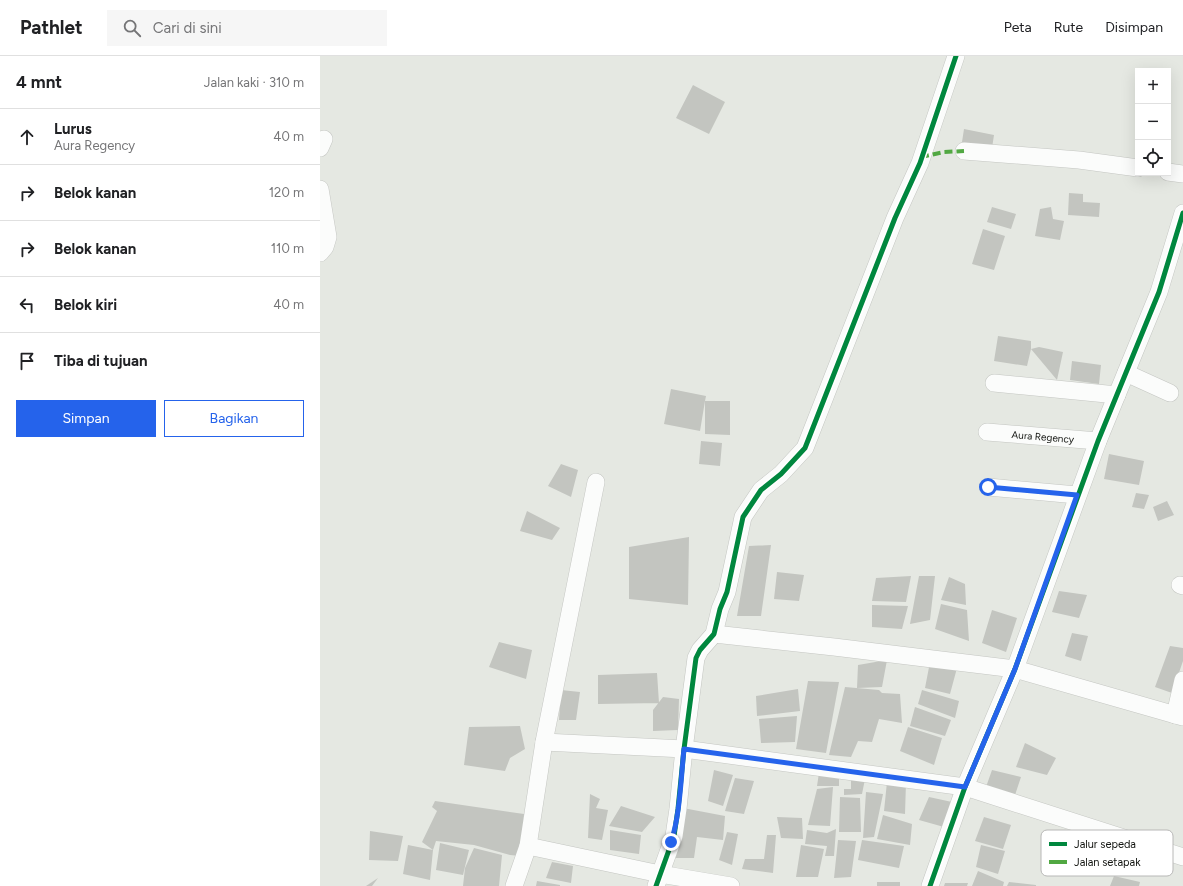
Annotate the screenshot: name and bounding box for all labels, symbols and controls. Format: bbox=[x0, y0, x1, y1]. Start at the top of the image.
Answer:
search box bbox=[107, 10, 387, 46]
text: Pathlet bbox=[20, 16, 83, 39]
icon: search bbox=[121, 17, 143, 39]
text: Cari di sini bbox=[153, 19, 222, 37]
text: Peta bbox=[1004, 19, 1032, 36]
text: Rute bbox=[1054, 19, 1083, 36]
text: Disimpan bbox=[1105, 19, 1163, 36]
map controls bbox=[1135, 68, 1171, 176]
button: + bbox=[1135, 68, 1171, 104]
text: 4 mnt bbox=[16, 72, 62, 92]
text: Jalan kaki · 310 m bbox=[204, 75, 304, 90]
button: − bbox=[1135, 104, 1171, 140]
text: Lurus bbox=[54, 120, 92, 138]
icon: ahead bbox=[16, 126, 38, 148]
text: 40 m bbox=[273, 129, 304, 144]
text: Aura Regency bbox=[54, 138, 135, 153]
button: locate bbox=[1135, 140, 1171, 176]
icon: right bbox=[16, 182, 38, 204]
text: Belok kanan bbox=[54, 184, 136, 202]
text: 120 m bbox=[269, 185, 304, 200]
icon: right bbox=[16, 238, 38, 260]
text: Belok kanan bbox=[54, 240, 136, 258]
text: 110 m bbox=[271, 241, 304, 256]
icon: left bbox=[16, 294, 38, 316]
text: Belok kiri bbox=[54, 296, 117, 314]
text: 40 m bbox=[273, 297, 304, 312]
icon: arrive bbox=[16, 350, 38, 372]
text: Tiba di tujuan bbox=[54, 352, 148, 370]
button: Simpan bbox=[16, 400, 156, 437]
button: Bagikan bbox=[164, 400, 304, 437]
street label: Aura Regency bbox=[1011, 428, 1075, 446]
route start bbox=[979, 478, 997, 496]
legend bbox=[1041, 830, 1173, 876]
route end bbox=[662, 833, 680, 851]
text: Jalur sepeda bbox=[1074, 838, 1136, 851]
text: Jalan setapak bbox=[1074, 856, 1141, 869]

